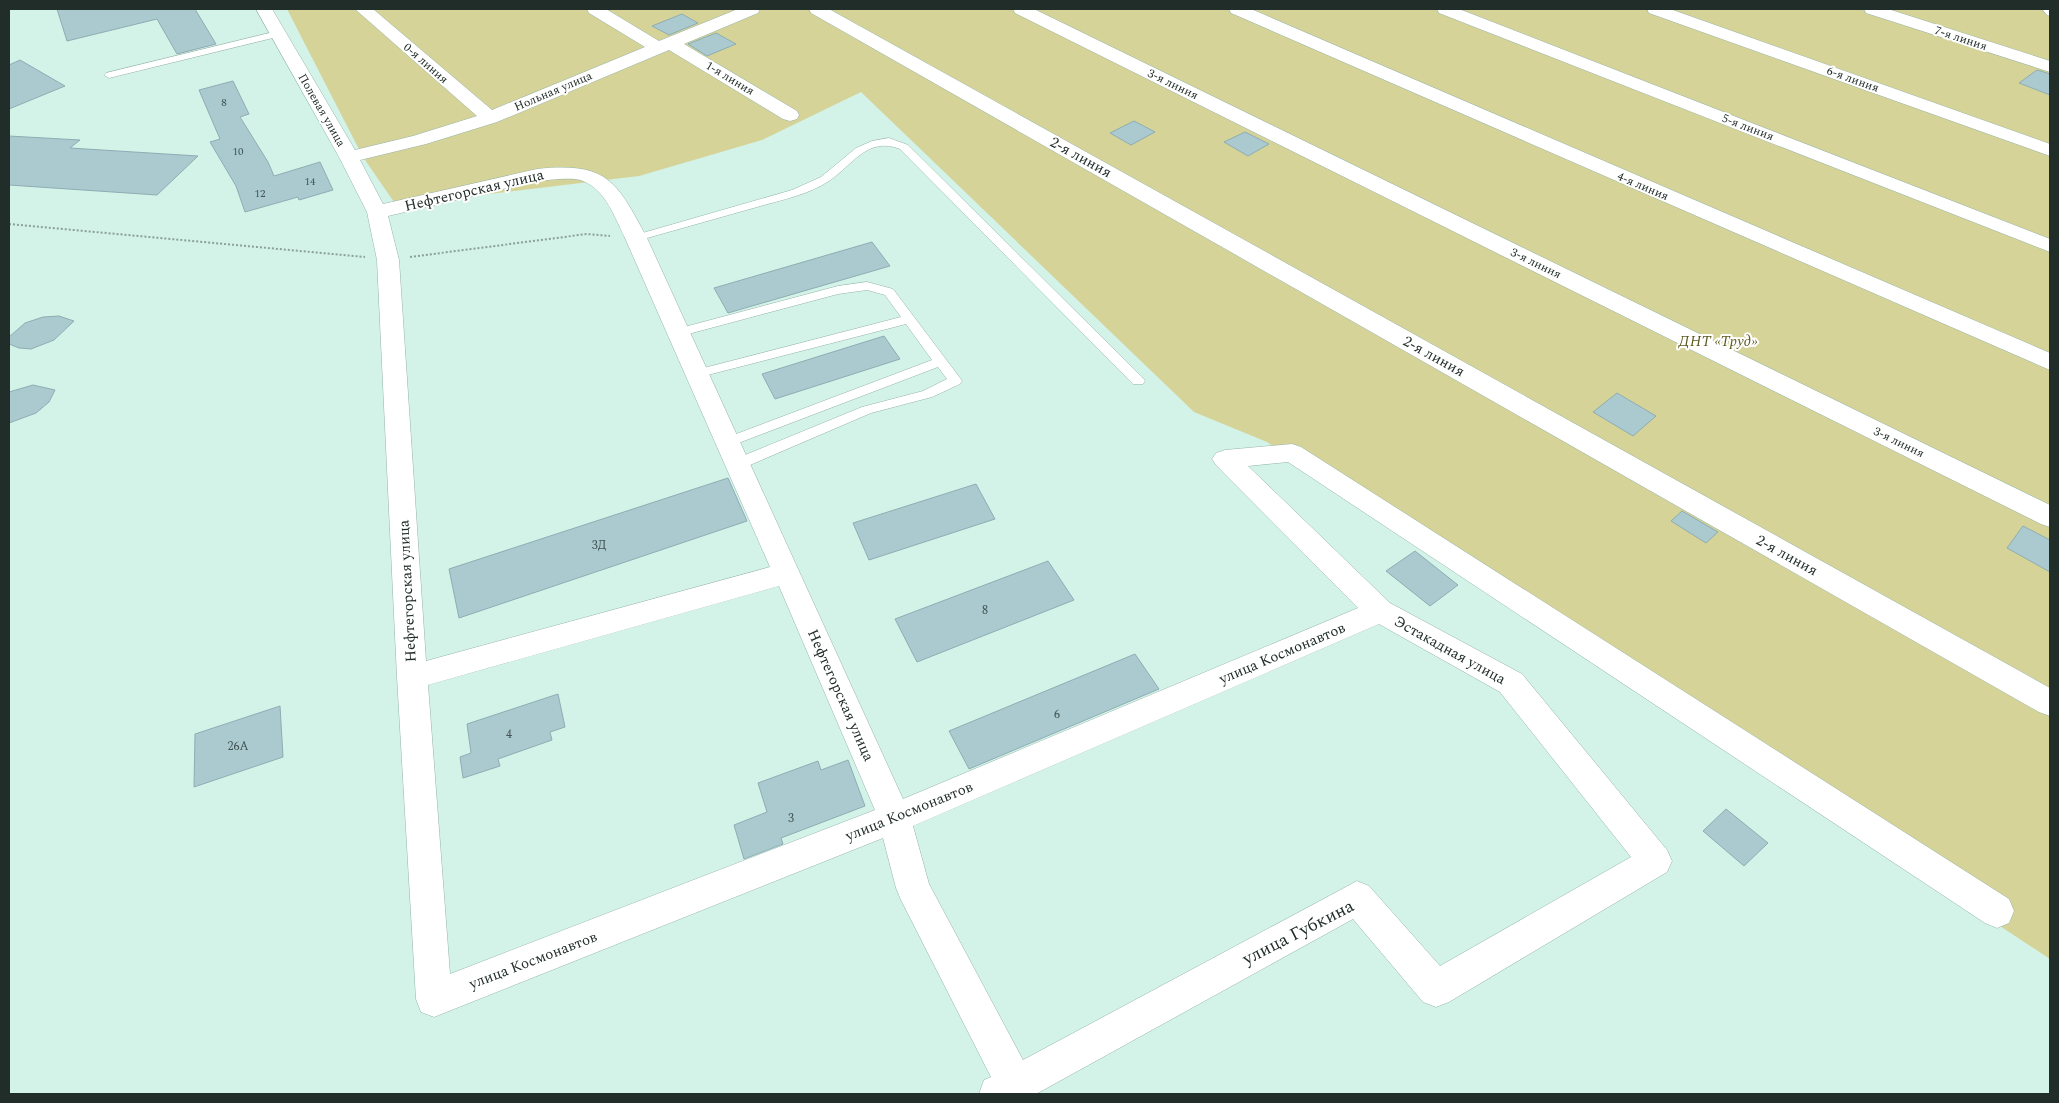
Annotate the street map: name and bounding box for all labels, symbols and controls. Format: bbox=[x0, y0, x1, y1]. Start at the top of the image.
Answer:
street label: 7-я линия bbox=[1932, 21, 1990, 56]
street label: 0-я линия bbox=[399, 38, 452, 88]
street label: 1-я линия bbox=[702, 56, 758, 101]
street label: 6-я линия bbox=[1824, 61, 1882, 98]
street label: 3-я линия bbox=[1144, 64, 1201, 105]
street label: Нольная улица bbox=[511, 66, 595, 116]
street label: Полевая улица bbox=[293, 70, 350, 151]
house number: 8 bbox=[221, 94, 227, 111]
street label: 5-я линия bbox=[1719, 109, 1777, 146]
street label: 2-я линия bbox=[1045, 131, 1116, 184]
house number: 10 bbox=[233, 143, 244, 160]
street label: Нефтегорская улица bbox=[402, 163, 547, 218]
street label: 4-я линия bbox=[1614, 167, 1672, 206]
house number: 14 bbox=[305, 173, 316, 190]
house number: 12 bbox=[255, 185, 266, 202]
street label: 3-я линия bbox=[1507, 243, 1564, 284]
street label: 2-я линия bbox=[1398, 330, 1469, 383]
park label: ДНТ «Труд» bbox=[1678, 330, 1758, 353]
street label: 3-я линия bbox=[1870, 422, 1927, 463]
street label: Нефтегорская улица bbox=[392, 519, 423, 663]
street label: 2-я линия bbox=[1751, 529, 1822, 582]
house number: 3Д bbox=[592, 536, 607, 555]
house number: 8 bbox=[982, 601, 988, 620]
street label: Эстакадная улица bbox=[1390, 610, 1511, 691]
street label: улица Космонавтов bbox=[1214, 616, 1349, 691]
street label: Нефтегорская улица bbox=[801, 625, 880, 766]
house number: 6 bbox=[1054, 705, 1060, 724]
house number: 4 bbox=[506, 725, 512, 744]
house number: 26А bbox=[227, 737, 249, 756]
street label: улица Космонавтов bbox=[841, 775, 977, 848]
house number: 3 bbox=[788, 809, 794, 828]
street label: улица Губкина bbox=[1237, 893, 1359, 973]
street label: улица Космонавтов bbox=[465, 925, 601, 996]

